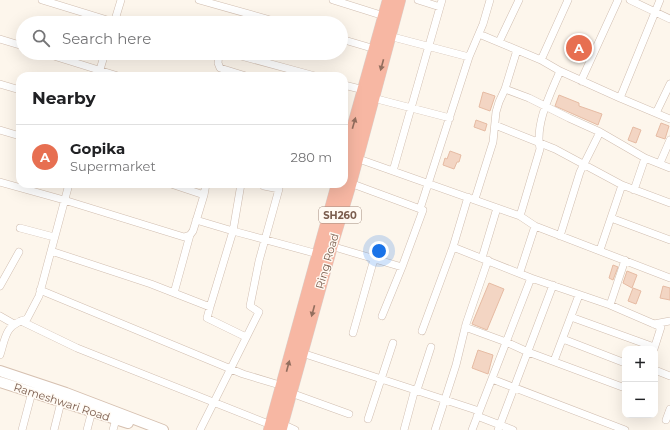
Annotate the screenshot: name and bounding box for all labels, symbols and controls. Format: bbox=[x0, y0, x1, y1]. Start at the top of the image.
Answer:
search box bbox=[16, 16, 348, 60]
icon: search bbox=[30, 27, 52, 49]
text: Search here bbox=[62, 29, 151, 48]
pin: A bbox=[566, 33, 592, 63]
one-way arrow bbox=[379, 59, 385, 71]
text: Nearby bbox=[32, 88, 96, 108]
one-way arrow bbox=[352, 117, 358, 129]
text: Gopika bbox=[70, 139, 125, 158]
text: A bbox=[40, 149, 50, 165]
text: 280 m bbox=[291, 149, 332, 165]
text: Supermarket bbox=[70, 158, 156, 174]
road number: SH260 bbox=[319, 207, 361, 223]
street label: Ring Road bbox=[312, 231, 342, 291]
your location bbox=[369, 241, 389, 261]
one-way arrow bbox=[310, 306, 316, 318]
map controls bbox=[622, 346, 658, 418]
button: + bbox=[622, 346, 658, 382]
one-way arrow bbox=[285, 359, 291, 371]
street label: Rameshwari Road bbox=[12, 380, 112, 424]
button: − bbox=[622, 382, 658, 418]

